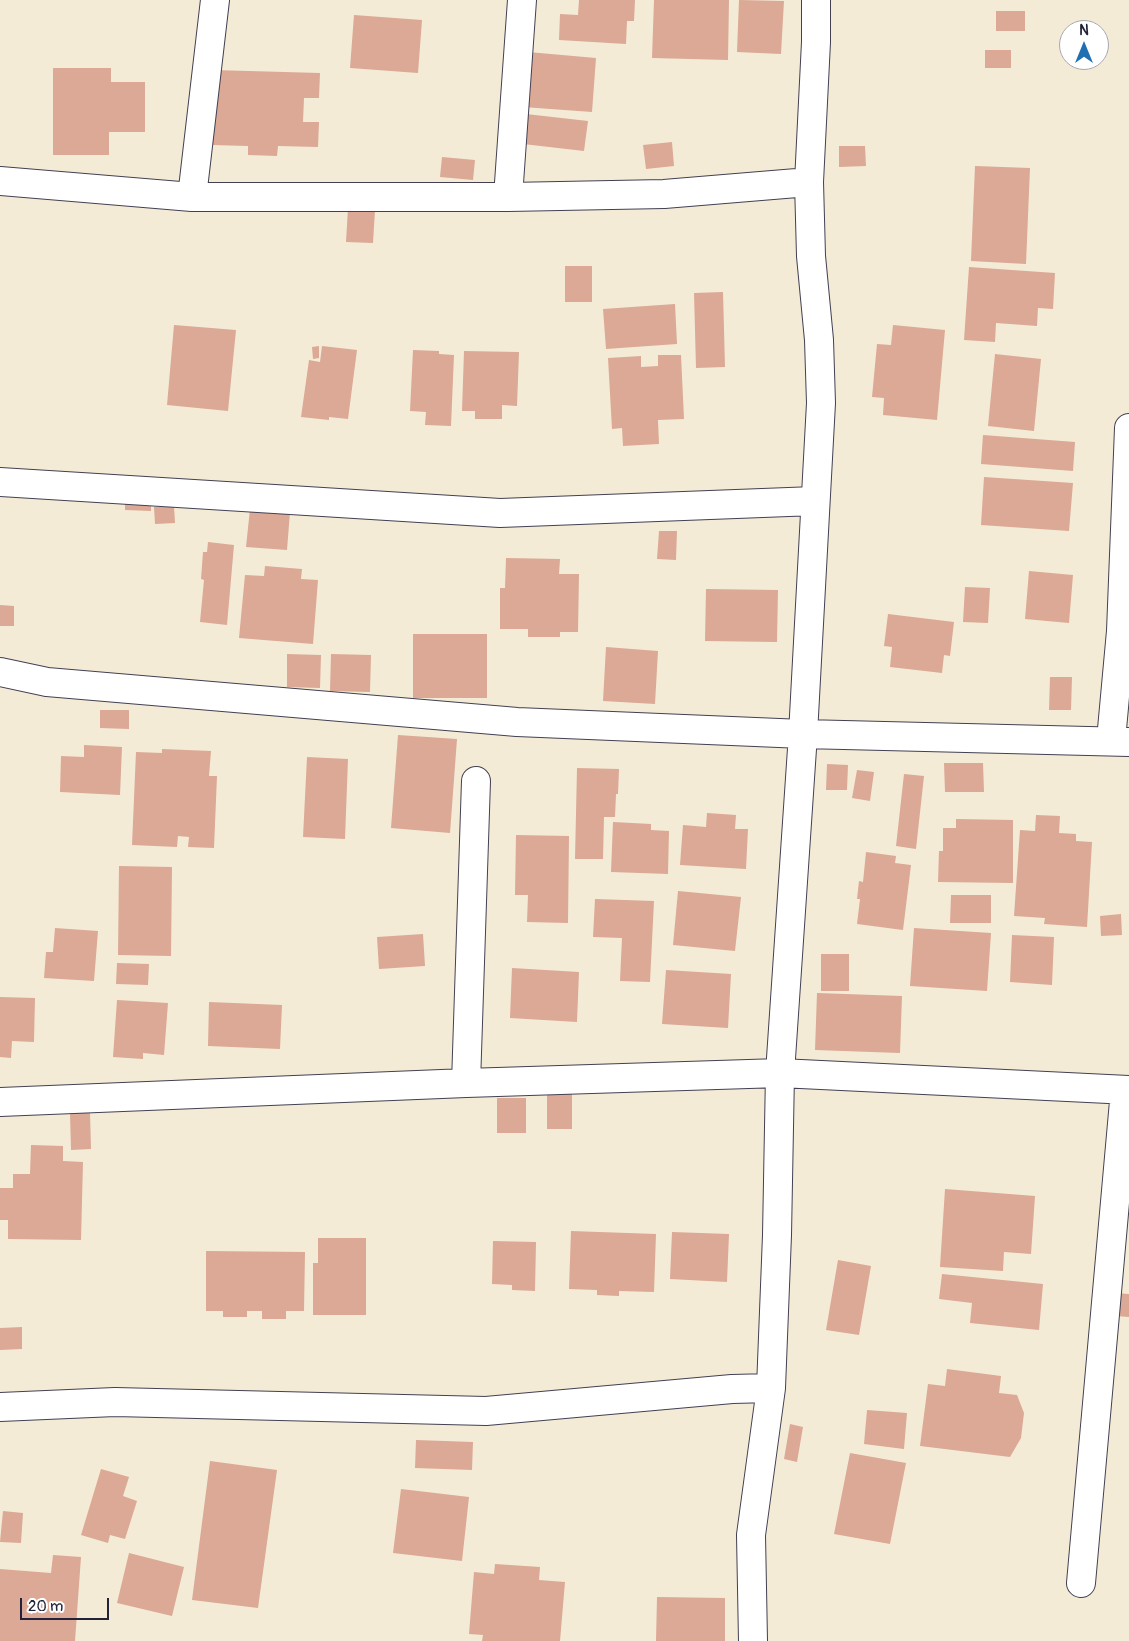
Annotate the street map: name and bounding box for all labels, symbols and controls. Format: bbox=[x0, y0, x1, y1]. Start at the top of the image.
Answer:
north arrow bbox=[1059, 20, 1109, 70]
text: N bbox=[1079, 22, 1089, 39]
scale bar bbox=[22, 1588, 111, 1620]
text: 20 m bbox=[28, 1597, 63, 1616]

